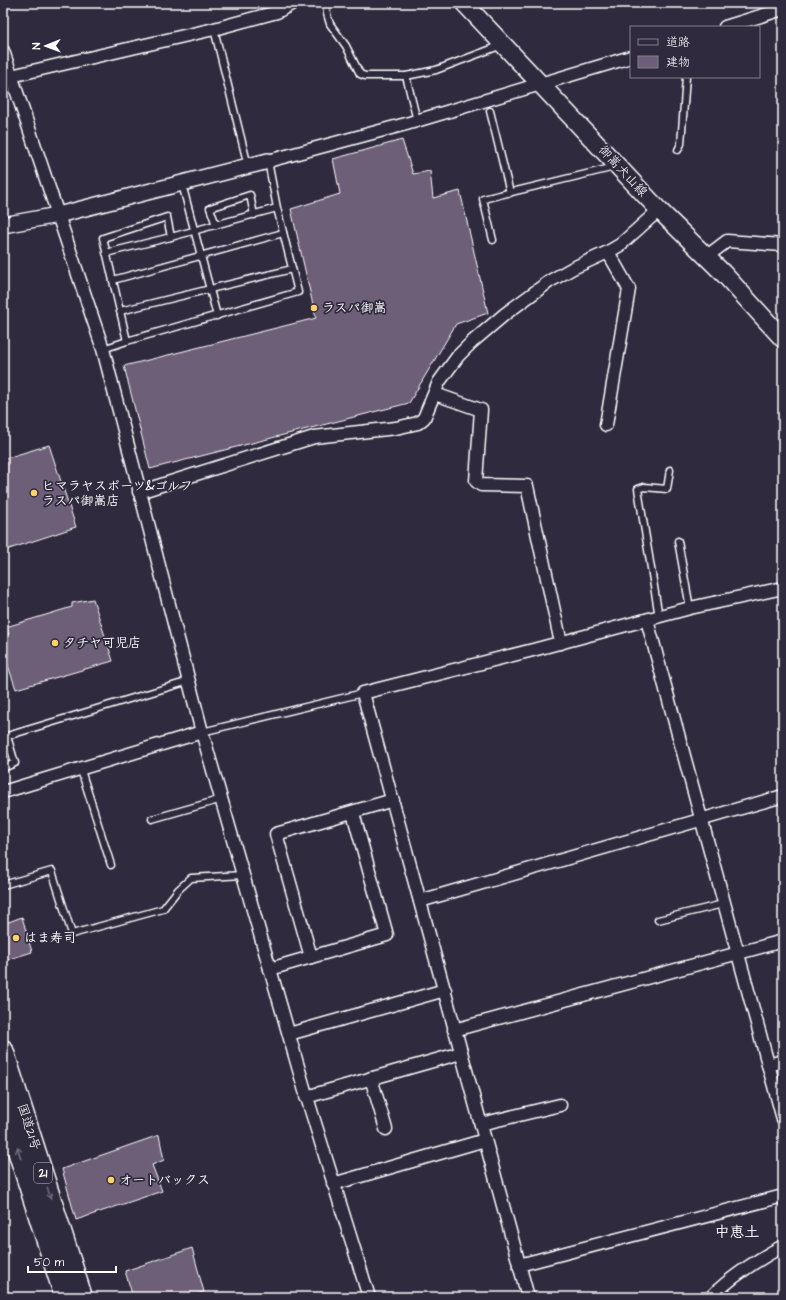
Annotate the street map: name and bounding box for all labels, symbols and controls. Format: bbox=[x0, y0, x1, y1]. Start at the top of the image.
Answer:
north arrow bbox=[26, 26, 66, 66]
legend bbox=[630, 26, 760, 78]
text: 道路 bbox=[666, 34, 690, 51]
text: N bbox=[29, 42, 44, 50]
text: 建物 bbox=[666, 54, 690, 71]
street label: 御嵩犬山線 bbox=[594, 141, 652, 202]
place label: ラスパ御嵩 bbox=[322, 299, 386, 317]
marker: ラスパ御嵩 bbox=[309, 303, 319, 313]
place label: ヒマラヤスポーツ&ゴルフ ラスパ御嵩店 bbox=[42, 477, 193, 510]
marker: ヒマラヤスポーツ&ゴルフ ラスパ御嵩店 bbox=[29, 488, 39, 498]
place label: タチヤ可児店 bbox=[63, 634, 141, 652]
marker: タチヤ可児店 bbox=[50, 638, 60, 648]
place label: はま寿司 bbox=[24, 929, 76, 947]
marker: はま寿司 bbox=[11, 933, 21, 943]
street label: 国道21号 bbox=[13, 1101, 45, 1153]
one-way arrow bbox=[14, 1148, 22, 1160]
road number: 21 bbox=[34, 1163, 52, 1183]
place label: オートバックス bbox=[119, 1171, 210, 1189]
marker: オートバックス bbox=[106, 1175, 116, 1185]
one-way arrow bbox=[46, 1187, 54, 1199]
district label: 中恵土 bbox=[714, 1222, 760, 1243]
scale bar bbox=[28, 1248, 116, 1274]
text: 50 m bbox=[34, 1254, 65, 1271]

